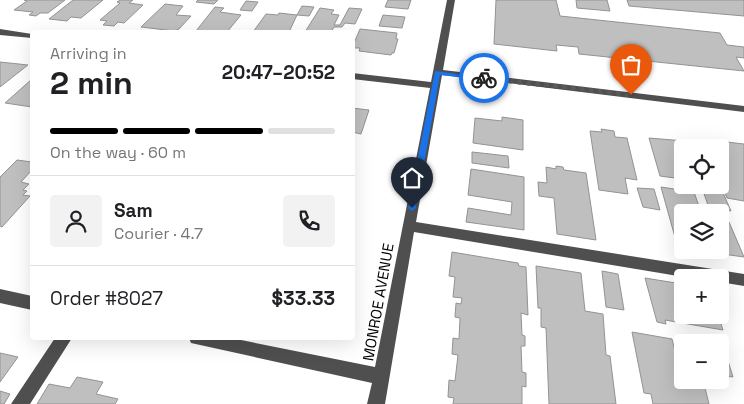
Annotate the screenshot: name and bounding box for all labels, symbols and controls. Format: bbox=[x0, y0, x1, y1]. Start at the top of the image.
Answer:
text: Arriving in bbox=[50, 43, 127, 64]
pin bbox=[610, 44, 652, 95]
icon: bag bbox=[617, 51, 645, 79]
courier bbox=[459, 53, 509, 103]
text: 20:47–20:52 bbox=[222, 60, 335, 85]
text: 2 min bbox=[50, 63, 133, 103]
icon: bike bbox=[470, 64, 498, 92]
map controls bbox=[674, 139, 729, 389]
button: locate bbox=[674, 139, 729, 194]
text: On the way · 60 m bbox=[50, 142, 186, 163]
pin bbox=[391, 157, 433, 208]
icon: home bbox=[398, 164, 426, 192]
button: person bbox=[50, 195, 102, 247]
button: phone bbox=[283, 195, 335, 247]
text: Sam bbox=[114, 198, 153, 223]
button: layers bbox=[674, 204, 729, 259]
text: Courier · 4.7 bbox=[114, 223, 203, 244]
street label: MONROE AVENUE bbox=[358, 242, 398, 362]
button: + bbox=[674, 269, 729, 324]
text: Order #8027 bbox=[50, 286, 163, 311]
text: $33.33 bbox=[272, 286, 335, 311]
button: − bbox=[674, 334, 729, 389]

